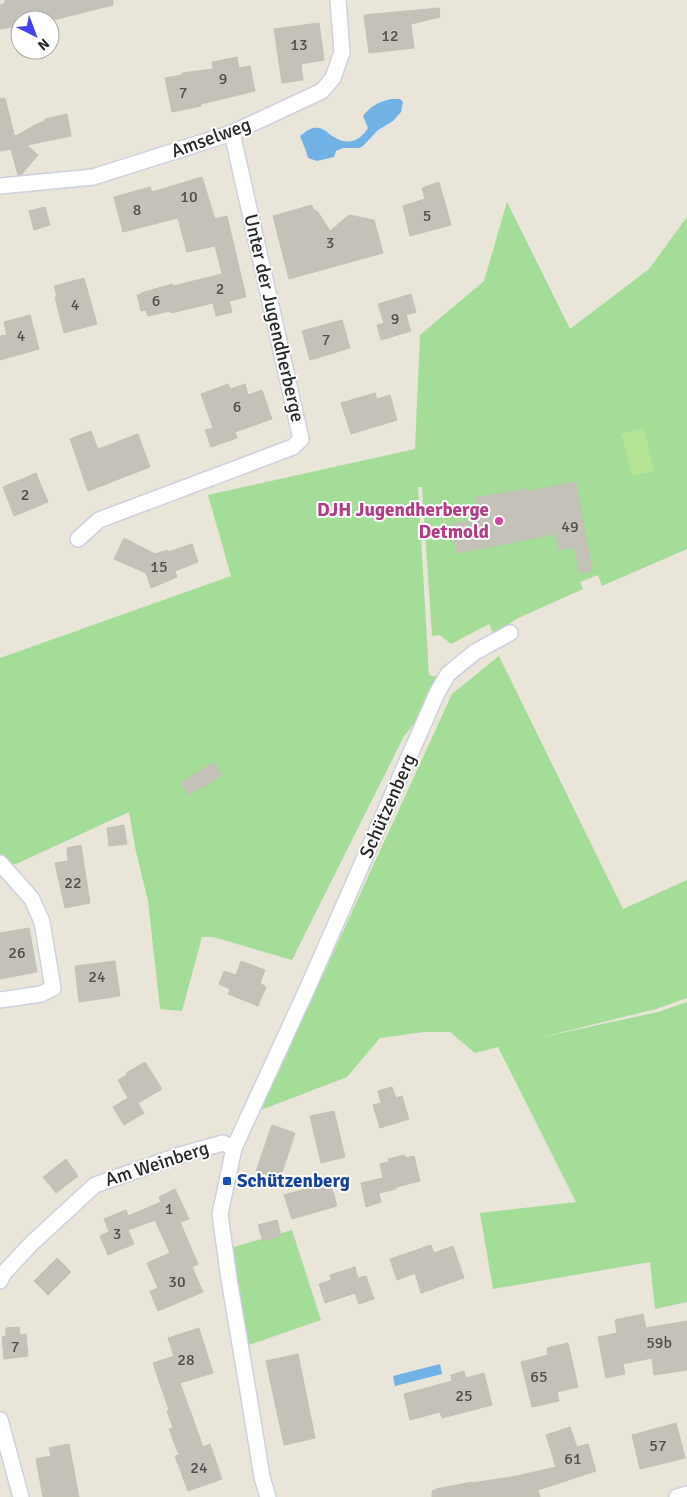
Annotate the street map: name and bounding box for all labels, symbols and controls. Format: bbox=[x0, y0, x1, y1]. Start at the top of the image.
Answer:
north arrow bbox=[10, 10, 60, 60]
house number: 12 bbox=[381, 26, 399, 46]
text: N bbox=[34, 35, 53, 54]
house number: 13 bbox=[290, 35, 308, 55]
house number: 9 bbox=[219, 69, 227, 89]
house number: 7 bbox=[179, 83, 187, 103]
street label: Amselweg bbox=[168, 113, 254, 163]
house number: 10 bbox=[180, 187, 198, 207]
house number: 8 bbox=[133, 200, 141, 220]
house number: 5 bbox=[423, 206, 431, 226]
street label: Unter der Jugendherberge bbox=[238, 212, 310, 424]
house number: 3 bbox=[326, 233, 334, 253]
house number: 2 bbox=[216, 279, 224, 299]
house number: 6 bbox=[152, 291, 160, 311]
house number: 4 bbox=[71, 295, 80, 315]
house number: 9 bbox=[391, 309, 399, 329]
house number: 4 bbox=[17, 326, 26, 346]
house number: 7 bbox=[322, 330, 330, 350]
house number: 6 bbox=[233, 397, 241, 417]
house number: 2 bbox=[21, 485, 29, 505]
place label: DJH Jugendherberge Detmold bbox=[317, 498, 489, 544]
marker: DJH Jugendherberge Detmold bbox=[493, 515, 505, 527]
house number: 49 bbox=[561, 517, 579, 537]
house number: 15 bbox=[150, 557, 168, 577]
street label: Schützenberg bbox=[354, 750, 422, 862]
house number: 22 bbox=[64, 873, 82, 893]
house number: 26 bbox=[8, 943, 26, 963]
house number: 24 bbox=[88, 967, 106, 987]
street label: Am Weinberg bbox=[102, 1136, 212, 1192]
place label: Schützenberg bbox=[237, 1169, 350, 1193]
marker: Schützenberg bbox=[221, 1175, 233, 1187]
house number: 1 bbox=[165, 1199, 173, 1219]
house number: 3 bbox=[113, 1224, 121, 1244]
house number: 30 bbox=[168, 1272, 186, 1292]
house number: 59b bbox=[646, 1333, 672, 1353]
house number: 7 bbox=[11, 1337, 19, 1357]
house number: 28 bbox=[177, 1350, 195, 1370]
house number: 65 bbox=[530, 1367, 548, 1387]
house number: 25 bbox=[455, 1386, 473, 1406]
house number: 57 bbox=[649, 1436, 667, 1456]
house number: 61 bbox=[564, 1449, 582, 1469]
house number: 24 bbox=[190, 1458, 208, 1478]

